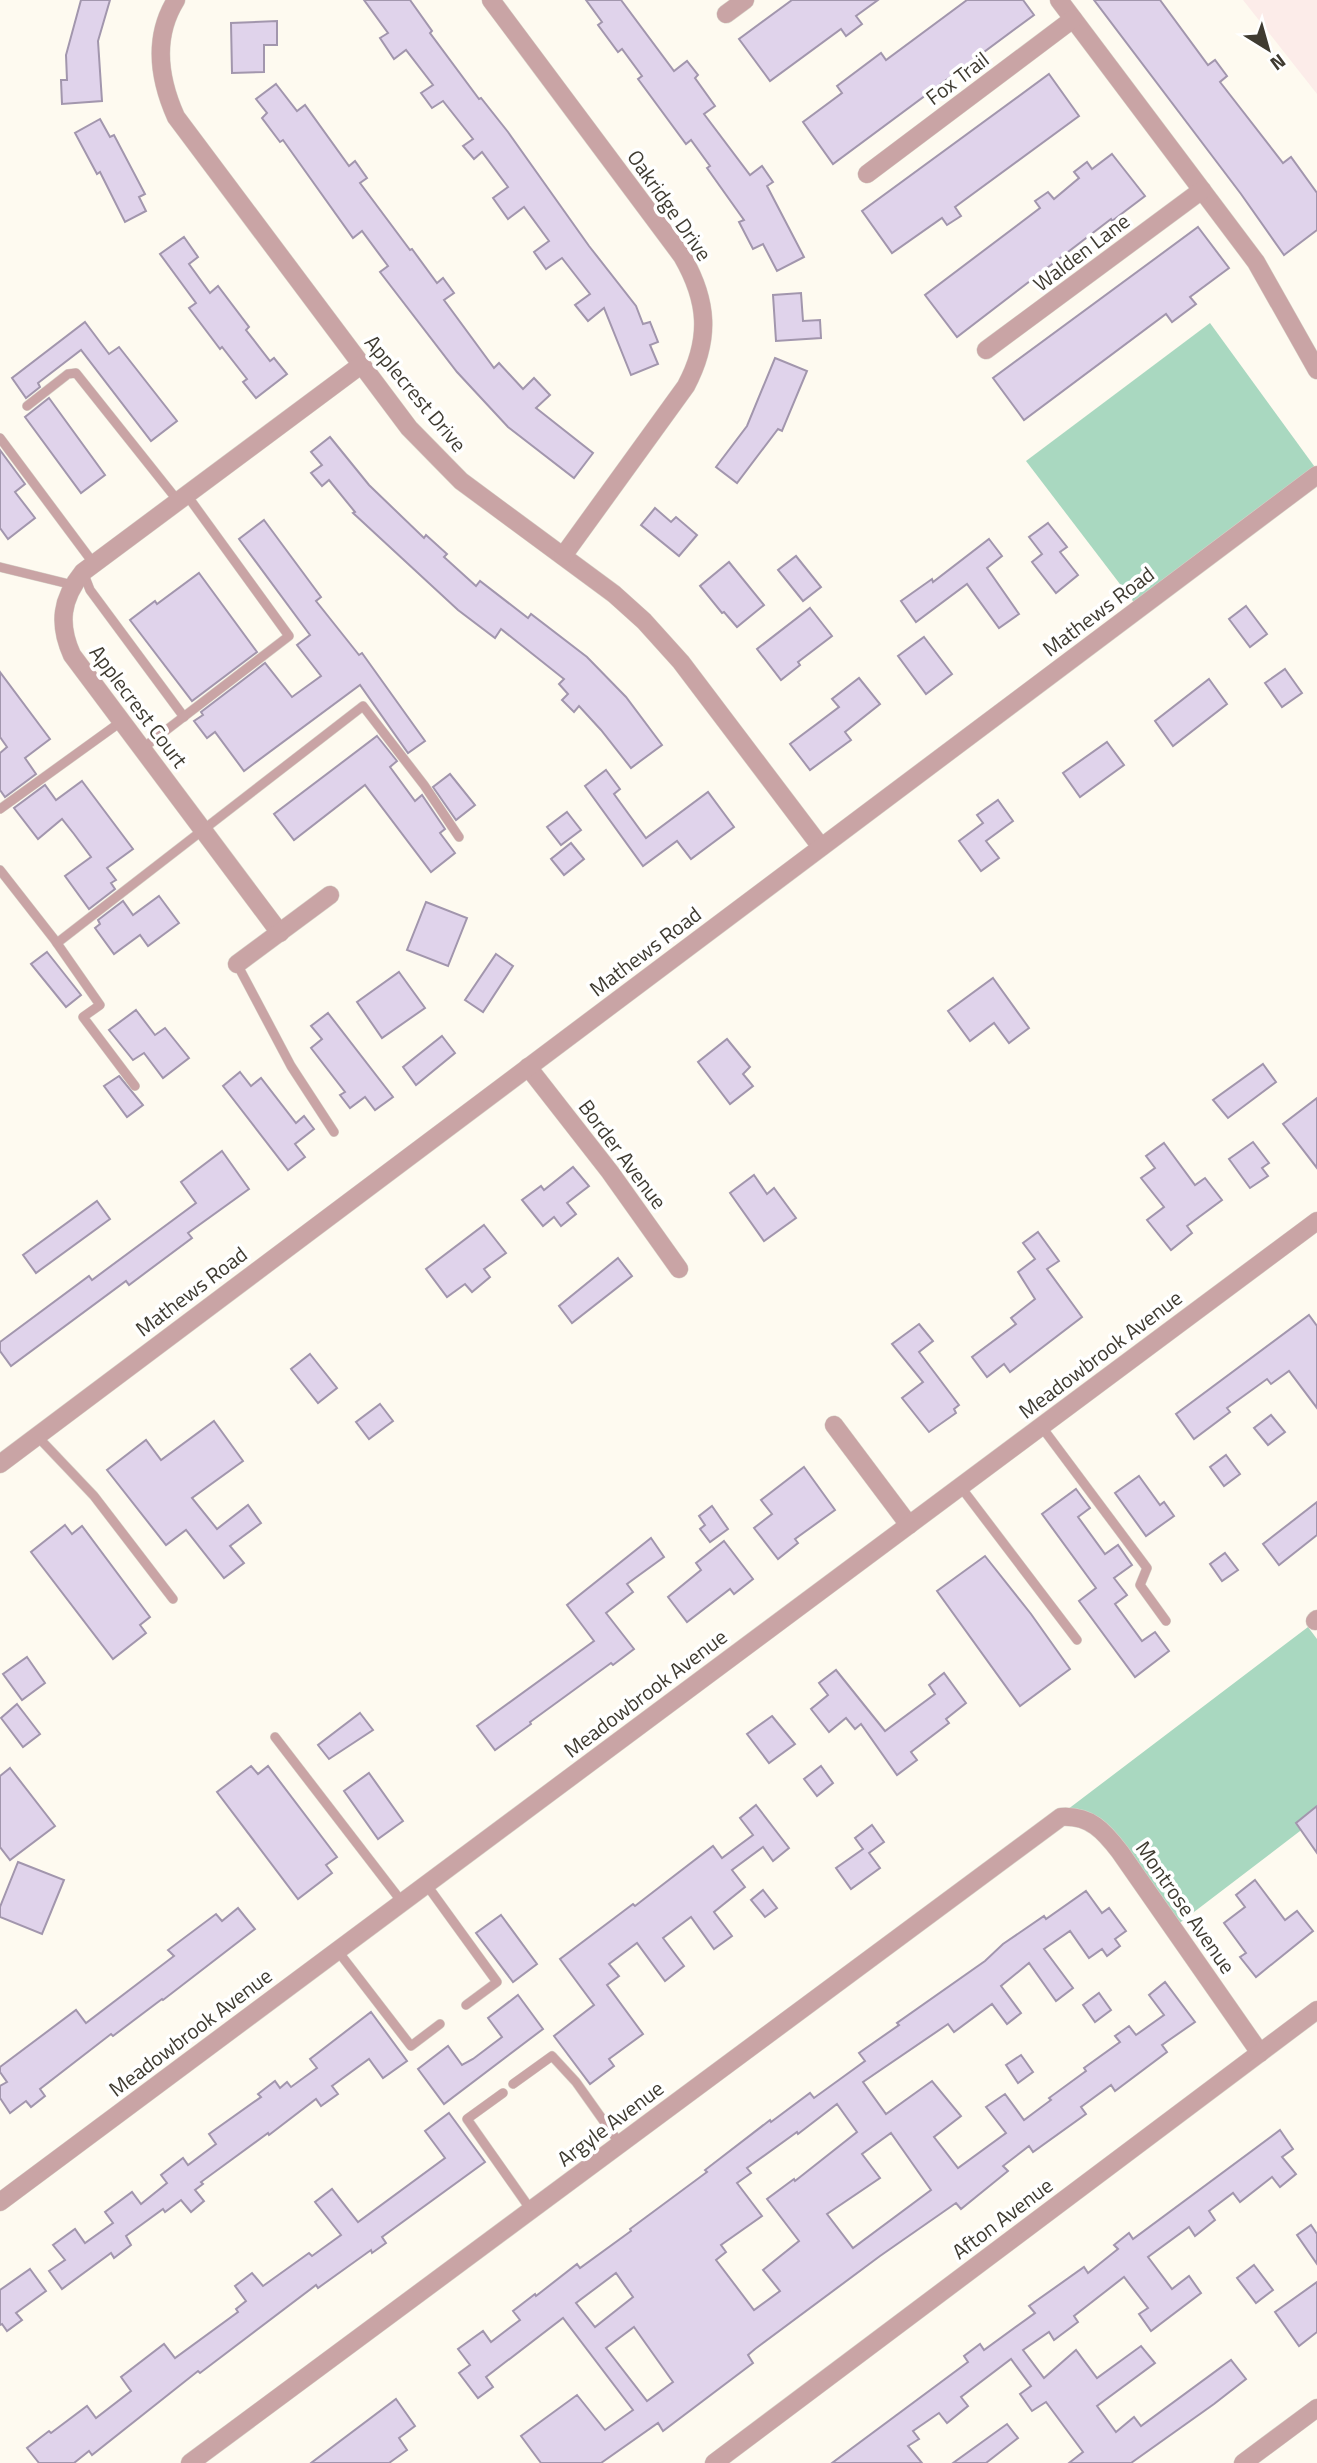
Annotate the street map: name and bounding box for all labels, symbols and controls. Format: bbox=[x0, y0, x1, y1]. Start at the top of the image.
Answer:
north arrow bbox=[1233, 14, 1303, 84]
street label: Fox Trail bbox=[919, 44, 995, 112]
text: N bbox=[1265, 47, 1293, 79]
street label: Oakridge Drive bbox=[620, 143, 720, 267]
street label: Walden Lane bbox=[1026, 205, 1136, 299]
street label: Applecrest Drive bbox=[357, 327, 475, 459]
street label: Mathews Road bbox=[1035, 558, 1161, 664]
street label: Applecrest Court bbox=[82, 638, 196, 775]
street label: Mathews Road bbox=[582, 898, 708, 1004]
street label: Border Avenue bbox=[571, 1092, 675, 1216]
street label: Mathews Road bbox=[128, 1238, 254, 1344]
street label: Meadowbrook Avenue bbox=[1012, 1282, 1188, 1426]
street label: Meadowbrook Avenue bbox=[557, 1621, 733, 1765]
street label: Montrose Avenue bbox=[1128, 1834, 1244, 1980]
street label: Meadowbrook Avenue bbox=[102, 1960, 278, 2104]
street label: Argyle Avenue bbox=[550, 2072, 670, 2174]
street label: Afton Avenue bbox=[945, 2169, 1059, 2267]

